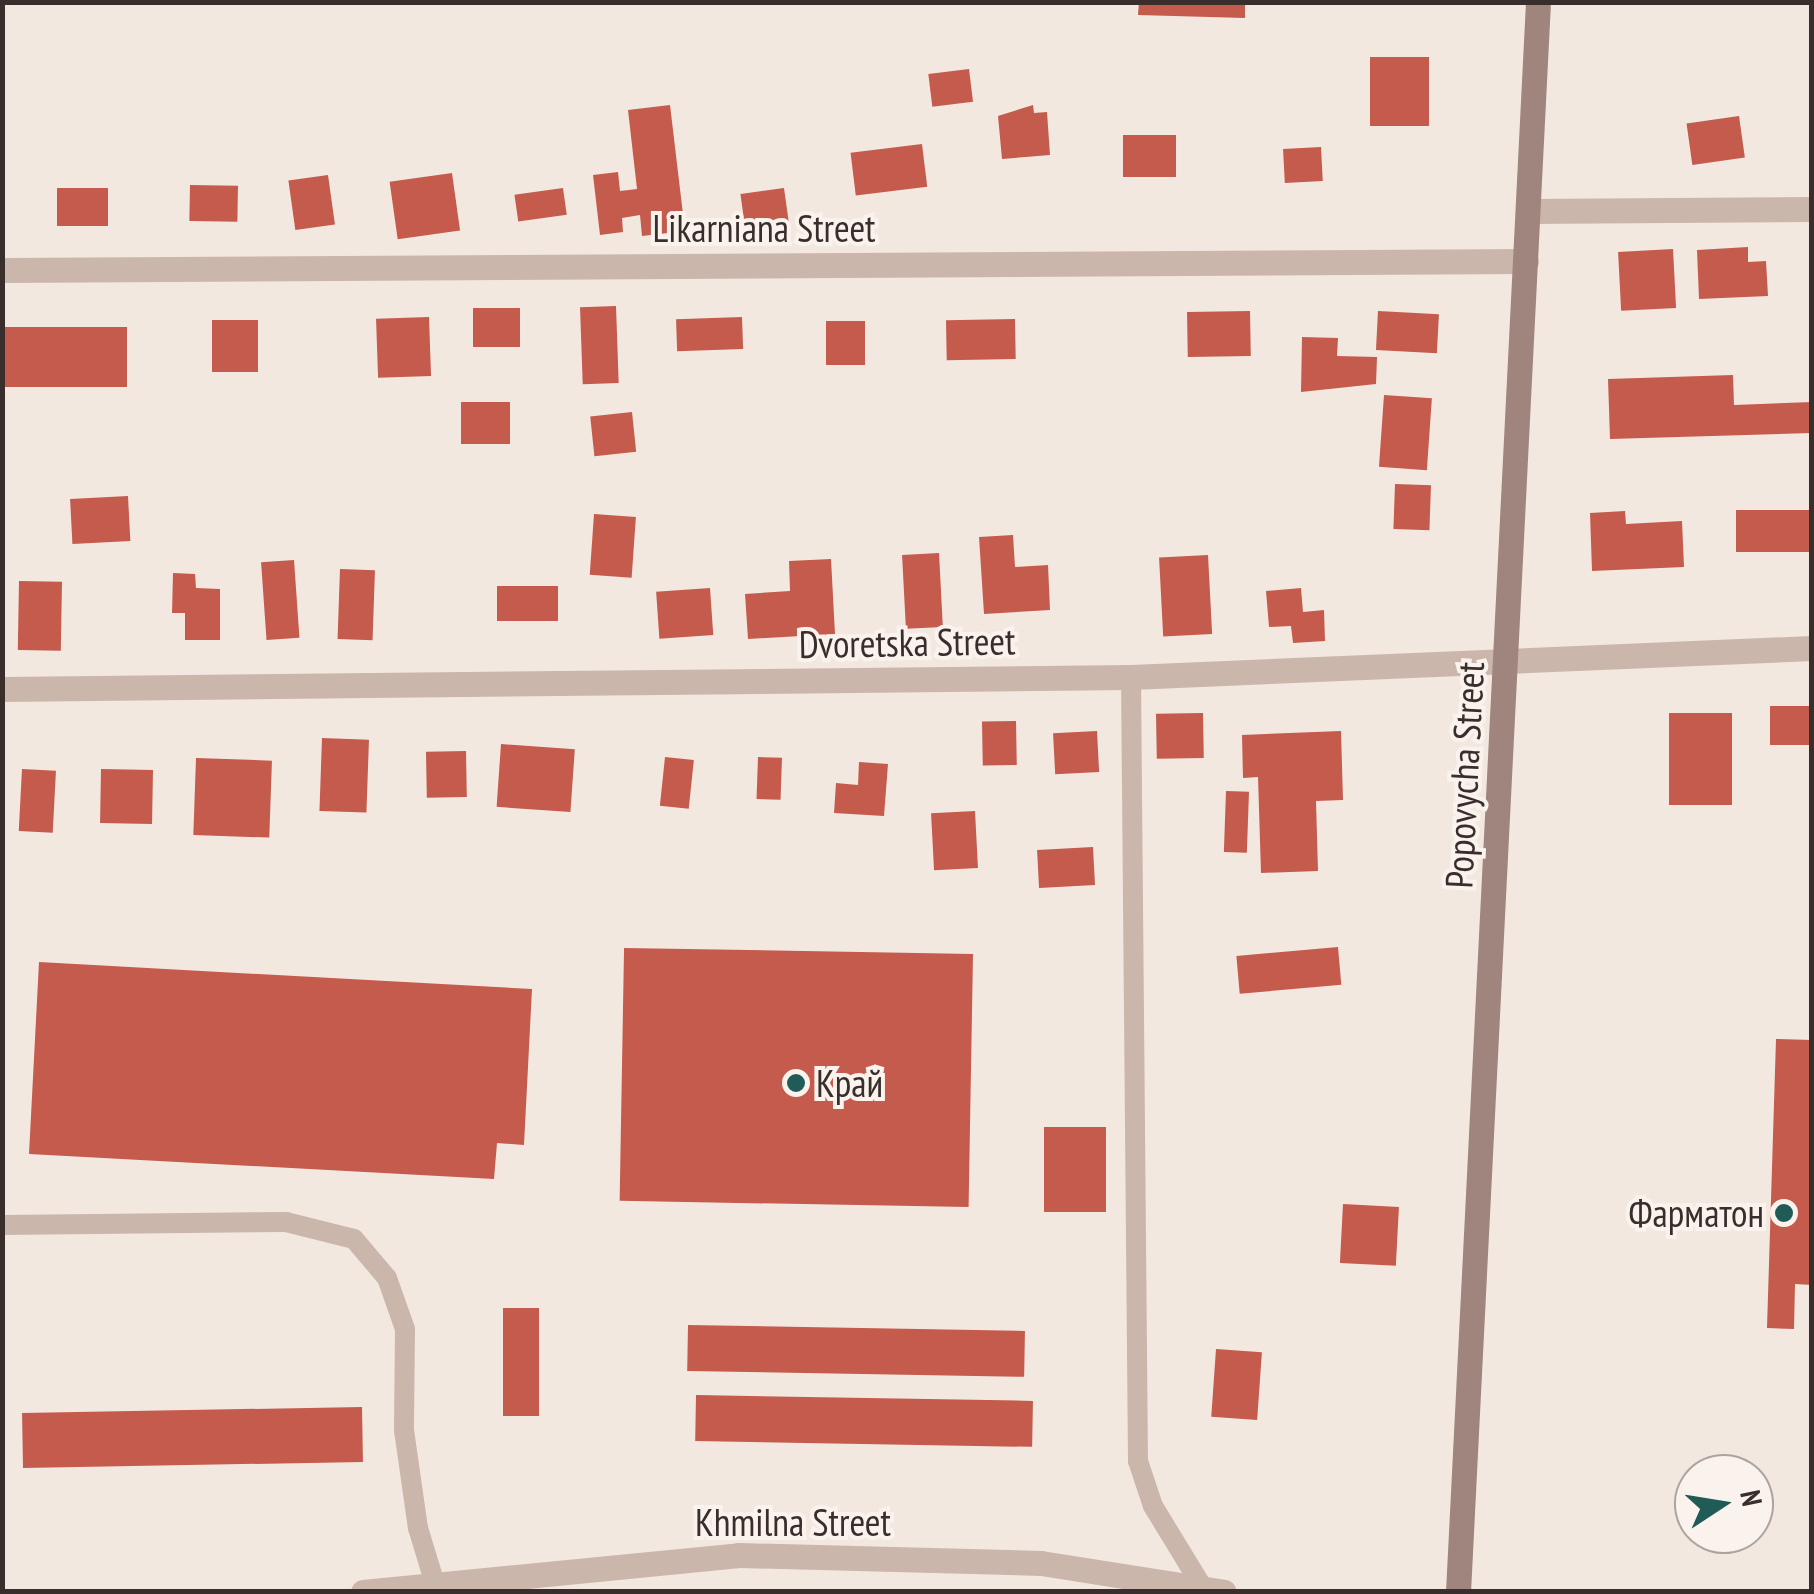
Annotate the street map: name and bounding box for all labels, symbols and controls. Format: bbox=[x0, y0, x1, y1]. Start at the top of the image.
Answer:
street label: Likarniana Street bbox=[652, 205, 876, 251]
street label: Dvoretska Street bbox=[798, 617, 1016, 667]
street label: Popovycha Street bbox=[1435, 661, 1493, 889]
place label: Край bbox=[816, 1060, 883, 1106]
marker: Край bbox=[785, 1072, 807, 1094]
place label: Фарматон bbox=[1629, 1190, 1764, 1236]
marker: Фарматон bbox=[1773, 1202, 1795, 1224]
north arrow bbox=[1674, 1454, 1774, 1554]
text: N bbox=[1732, 1487, 1772, 1509]
street label: Khmilna Street bbox=[695, 1499, 891, 1545]

